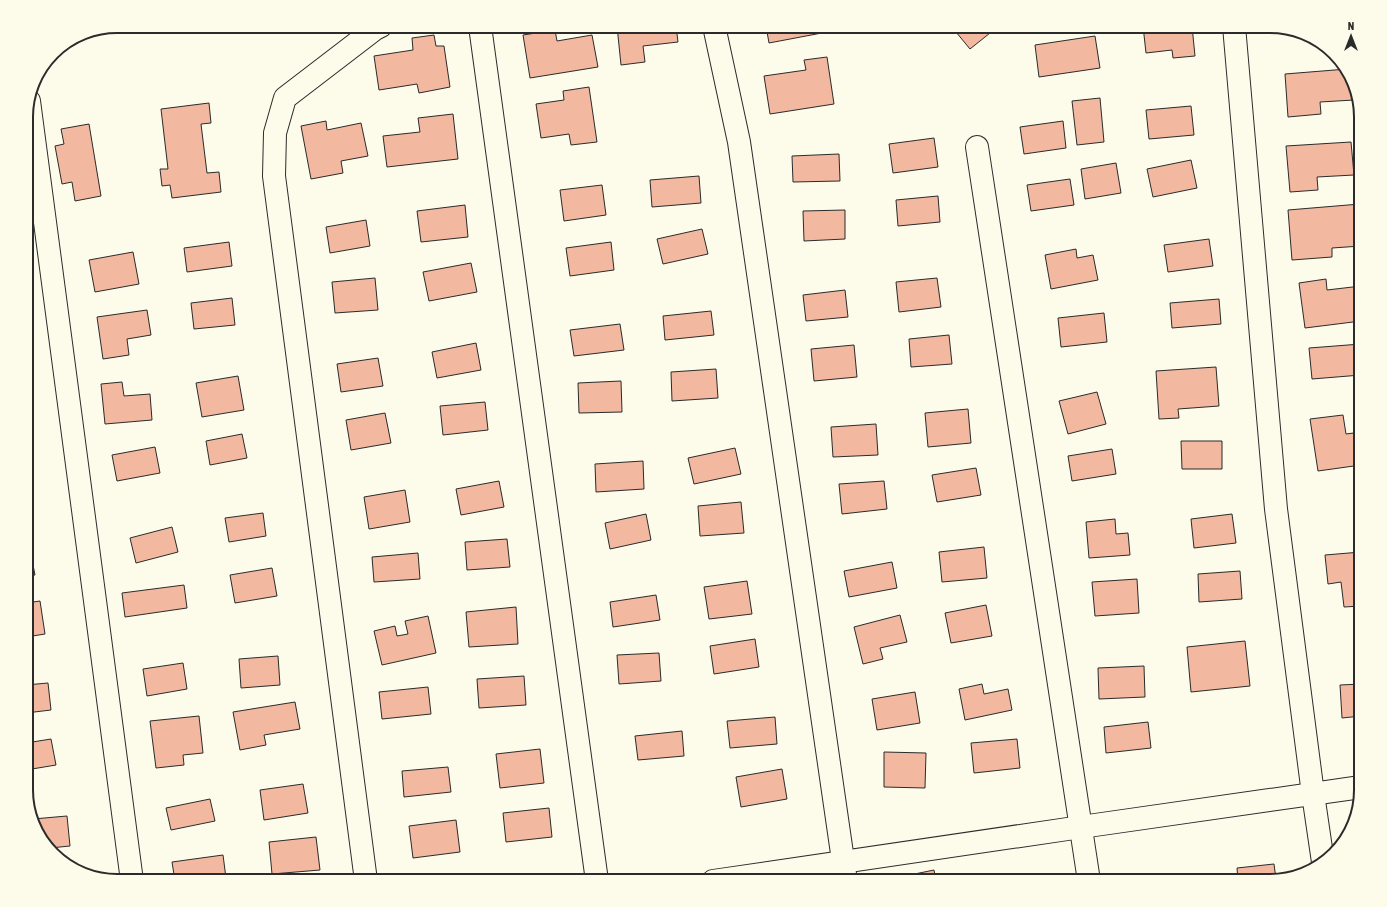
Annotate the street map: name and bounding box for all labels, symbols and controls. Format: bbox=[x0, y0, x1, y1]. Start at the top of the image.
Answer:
north arrow bbox=[1331, 16, 1371, 56]
text: N bbox=[1348, 20, 1354, 32]

